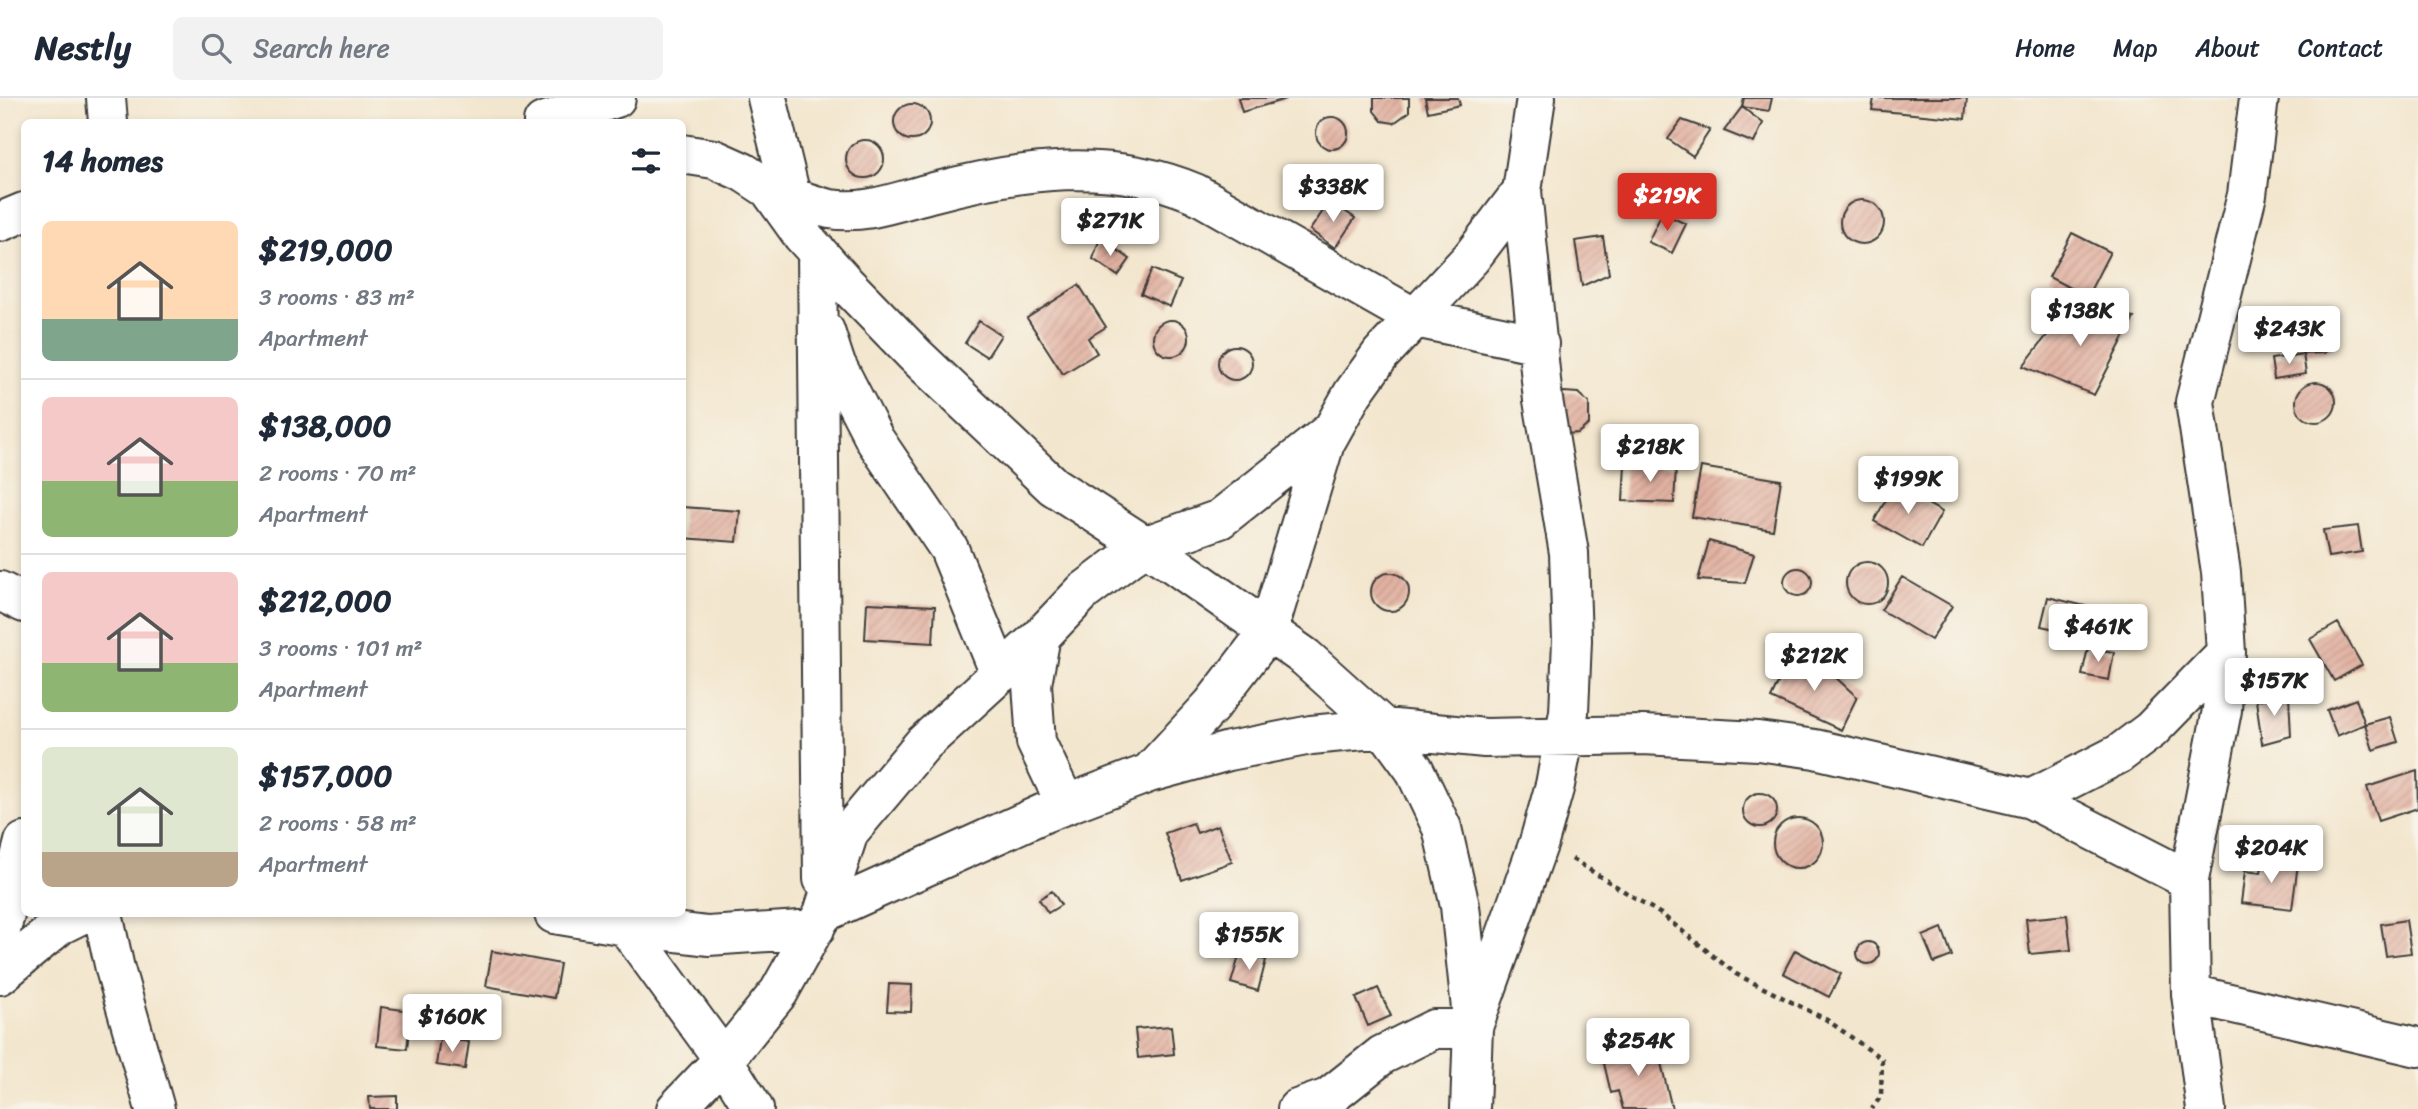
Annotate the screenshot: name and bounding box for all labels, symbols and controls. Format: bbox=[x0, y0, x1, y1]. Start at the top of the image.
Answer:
search box bbox=[173, 17, 663, 80]
text: Nestly bbox=[35, 19, 131, 77]
text: Search here bbox=[253, 25, 390, 71]
text: Home bbox=[2015, 27, 2075, 69]
text: Map bbox=[2113, 27, 2157, 69]
text: About bbox=[2195, 27, 2260, 69]
text: Contact bbox=[2298, 27, 2383, 69]
icon: search bbox=[197, 29, 235, 67]
text: 14 homes bbox=[42, 134, 163, 188]
icon: filters bbox=[627, 142, 665, 180]
pin: $338K bbox=[1284, 164, 1382, 224]
text: $338K bbox=[1299, 166, 1367, 207]
pin: $219K bbox=[1618, 174, 1716, 233]
text: $219K bbox=[1634, 175, 1700, 216]
pin: $271K bbox=[1061, 198, 1159, 258]
text: $271K bbox=[1077, 200, 1143, 241]
text: $219,000 bbox=[259, 223, 393, 277]
icon: home bbox=[98, 249, 182, 333]
text: 3 rooms · 83 m² bbox=[259, 277, 415, 318]
pin: $138K bbox=[2031, 288, 2129, 348]
text: $138K bbox=[2047, 290, 2113, 331]
pin: $243K bbox=[2240, 306, 2338, 366]
text: $243K bbox=[2254, 308, 2324, 349]
text: Apartment bbox=[259, 318, 368, 359]
text: $138,000 bbox=[259, 399, 392, 453]
pin: $218K bbox=[1601, 424, 1699, 484]
icon: home bbox=[98, 425, 182, 509]
text: $218K bbox=[1617, 426, 1683, 467]
text: 2 rooms · 70 m² bbox=[259, 453, 417, 494]
pin: $199K bbox=[1859, 456, 1957, 516]
text: $199K bbox=[1874, 458, 1942, 499]
text: Apartment bbox=[259, 494, 368, 535]
text: $212,000 bbox=[259, 574, 392, 628]
icon: home bbox=[98, 600, 182, 684]
pin: $461K bbox=[2049, 604, 2147, 664]
text: $461K bbox=[2065, 606, 2131, 647]
text: 3 rooms · 101 m² bbox=[259, 628, 423, 669]
pin: $212K bbox=[1765, 634, 1863, 693]
text: $212K bbox=[1781, 635, 1847, 676]
pin: $157K bbox=[2225, 658, 2323, 718]
text: $157K bbox=[2241, 660, 2307, 701]
text: Apartment bbox=[259, 669, 368, 710]
text: $157,000 bbox=[259, 749, 392, 803]
icon: home bbox=[98, 775, 182, 859]
text: 2 rooms · 58 m² bbox=[259, 803, 417, 844]
pin: $204K bbox=[2222, 826, 2320, 885]
text: $204K bbox=[2235, 827, 2307, 868]
text: Apartment bbox=[259, 844, 368, 885]
pin: $155K bbox=[1200, 912, 1298, 972]
text: $155K bbox=[1215, 914, 1283, 955]
pin: $160K bbox=[403, 995, 501, 1054]
text: $160K bbox=[419, 996, 485, 1037]
pin: $254K bbox=[1589, 1018, 1687, 1078]
text: $254K bbox=[1602, 1020, 1674, 1061]

